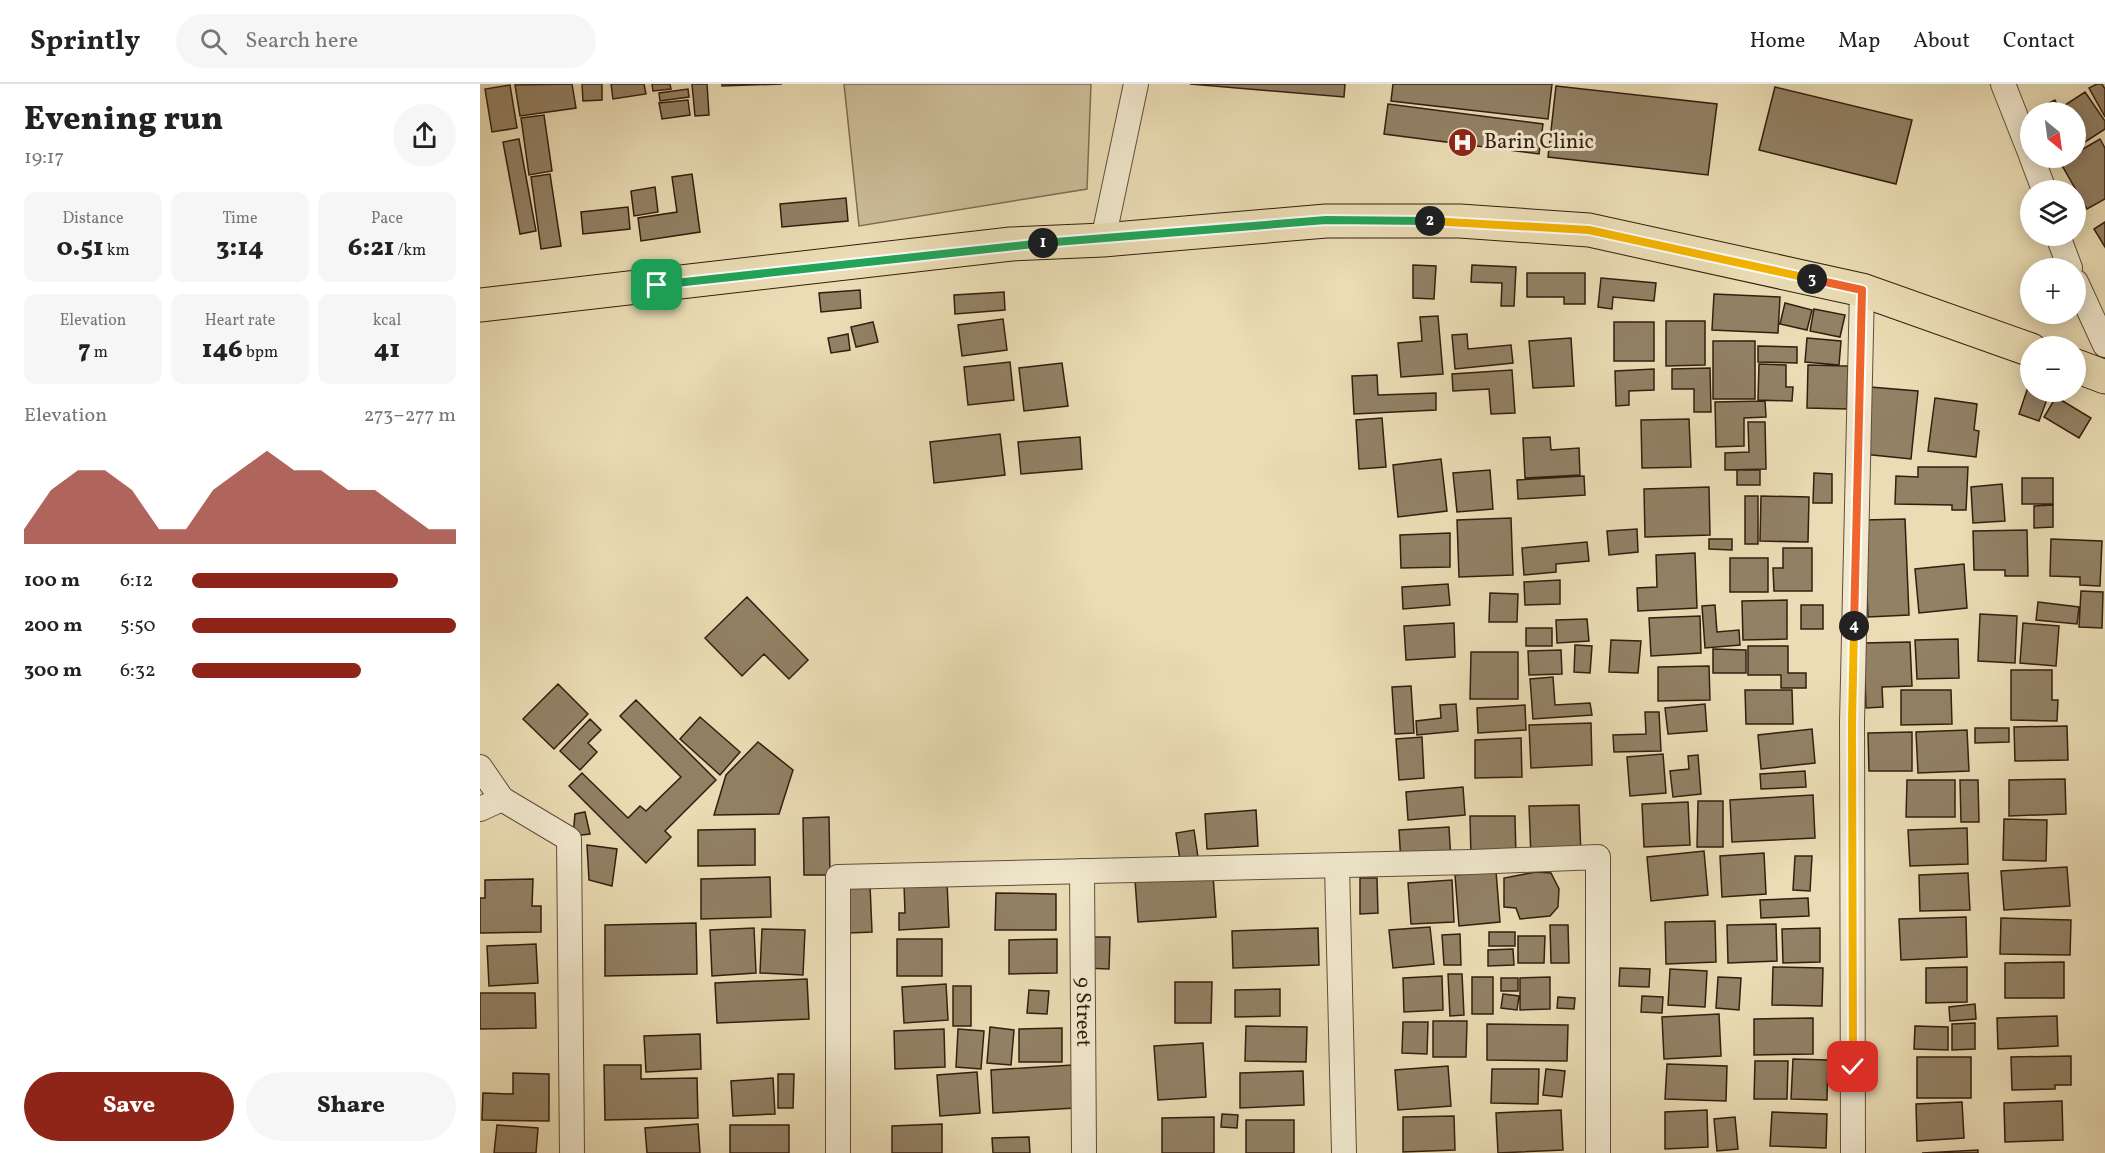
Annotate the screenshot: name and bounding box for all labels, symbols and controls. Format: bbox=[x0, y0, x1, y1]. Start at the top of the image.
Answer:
search box bbox=[176, 14, 596, 68]
text: Sprintly bbox=[30, 22, 140, 61]
icon: search bbox=[197, 25, 230, 58]
text: Search here bbox=[245, 26, 358, 57]
text: Home bbox=[1750, 27, 1805, 56]
text: Map bbox=[1838, 27, 1880, 56]
text: About bbox=[1913, 27, 1970, 56]
text: Contact bbox=[2003, 27, 2075, 56]
text: Evening run bbox=[24, 98, 223, 144]
north arrow bbox=[2020, 102, 2086, 168]
map controls bbox=[2020, 102, 2086, 402]
button: share bbox=[393, 104, 456, 167]
hospital icon: Barin Clinic bbox=[1447, 126, 1479, 158]
place label: Barin Clinic bbox=[1484, 128, 1594, 157]
text: 19:17 bbox=[24, 144, 64, 172]
button: layers bbox=[2020, 180, 2086, 246]
pin: 2 bbox=[1415, 206, 1445, 236]
text: Distance bbox=[62, 208, 124, 230]
text: Time bbox=[222, 208, 258, 230]
text: Pace bbox=[371, 208, 403, 230]
text: 2 bbox=[1426, 210, 1434, 232]
pin: 1 bbox=[1028, 228, 1058, 258]
text: 0.51 bbox=[56, 230, 103, 266]
text: 3:14 bbox=[216, 230, 264, 266]
text: 6:21 bbox=[348, 230, 394, 266]
text: 1 bbox=[1040, 232, 1046, 254]
text: km bbox=[103, 240, 130, 262]
text: /km bbox=[394, 240, 426, 262]
button: + bbox=[2020, 258, 2086, 324]
pin bbox=[631, 259, 682, 310]
pin: 3 bbox=[1797, 264, 1827, 294]
icon: arrive bbox=[640, 268, 673, 301]
text: 3 bbox=[1808, 268, 1816, 290]
text: Elevation bbox=[60, 310, 126, 332]
text: Heart rate bbox=[205, 310, 275, 332]
text: kcal bbox=[373, 310, 401, 332]
text: 7 bbox=[78, 332, 90, 368]
text: 146 bbox=[202, 332, 243, 368]
text: 41 bbox=[374, 332, 400, 368]
button: − bbox=[2020, 336, 2086, 402]
text: m bbox=[90, 342, 108, 364]
text: bpm bbox=[243, 342, 278, 364]
text: Elevation bbox=[24, 402, 107, 430]
text: 273–277 m bbox=[364, 402, 456, 430]
text: 100 m bbox=[24, 567, 80, 595]
text: 6:12 bbox=[120, 567, 153, 595]
pin: 4 bbox=[1839, 611, 1869, 641]
text: 200 m bbox=[24, 612, 82, 640]
text: 5:50 bbox=[120, 612, 156, 640]
text: 4 bbox=[1849, 615, 1859, 637]
text: 300 m bbox=[24, 657, 82, 685]
text: 6:32 bbox=[120, 657, 156, 685]
street label: 9 Street bbox=[1068, 977, 1098, 1047]
pin bbox=[1827, 1041, 1878, 1092]
icon: check bbox=[1836, 1050, 1869, 1083]
button: Save bbox=[24, 1072, 234, 1141]
button: Share bbox=[246, 1072, 456, 1141]

